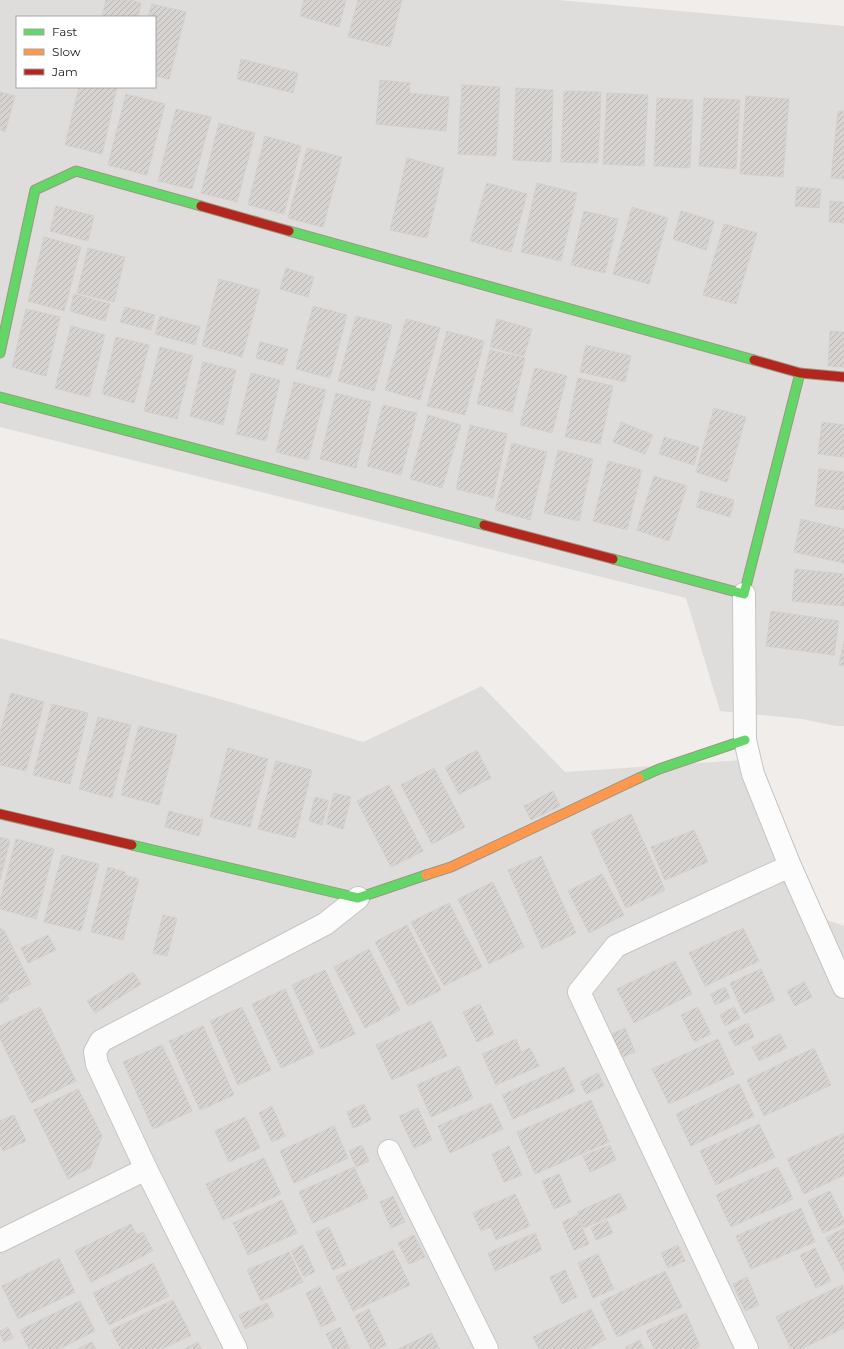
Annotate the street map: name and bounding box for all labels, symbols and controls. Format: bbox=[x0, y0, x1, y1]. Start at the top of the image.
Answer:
legend bbox=[16, 16, 156, 88]
text: Fast bbox=[52, 24, 77, 39]
text: Slow bbox=[52, 44, 81, 59]
text: Jam bbox=[51, 64, 78, 79]

